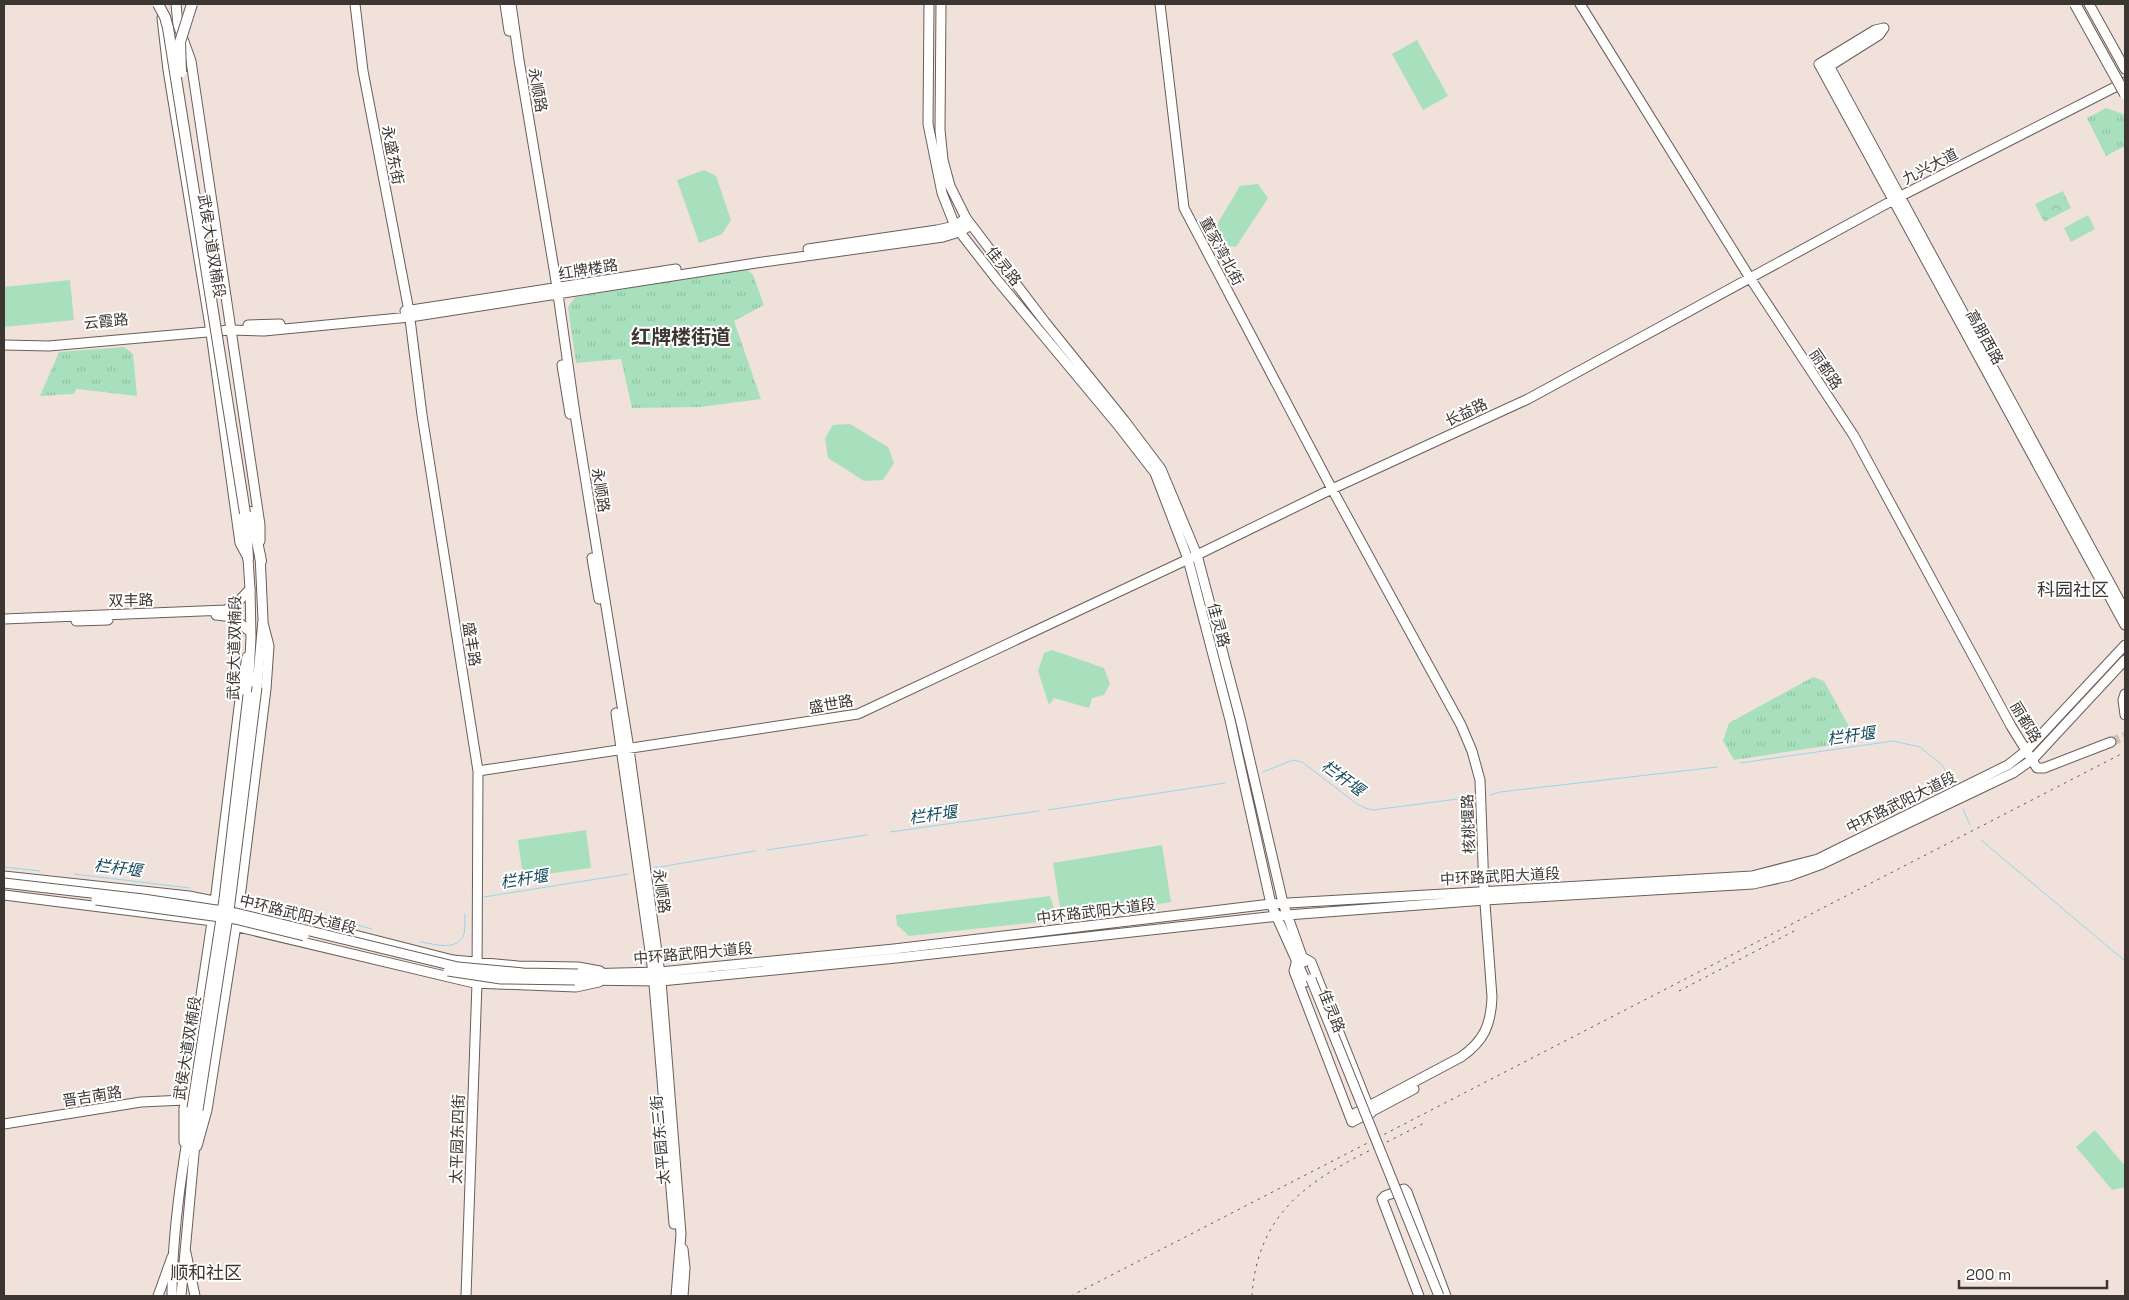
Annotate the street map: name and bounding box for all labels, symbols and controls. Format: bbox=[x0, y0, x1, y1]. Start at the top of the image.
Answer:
street label: 永顺路 bbox=[525, 66, 551, 114]
street label: 永盛东街 bbox=[378, 124, 408, 186]
street label: 九兴大道 bbox=[1899, 144, 1961, 188]
street label: 武侯大道双楠段 bbox=[194, 193, 230, 299]
street label: 董家湾北街 bbox=[1196, 213, 1248, 289]
street label: 佳灵路 bbox=[982, 243, 1026, 289]
street label: 红牌楼路 bbox=[557, 255, 619, 283]
street label: 高朋西路 bbox=[1962, 306, 2008, 368]
street label: 云霞路 bbox=[83, 309, 129, 333]
district label: 红牌楼街道 bbox=[631, 324, 731, 350]
street label: 丽都路 bbox=[1806, 345, 1846, 393]
street label: 长益路 bbox=[1442, 394, 1490, 430]
street label: 永顺路 bbox=[588, 466, 614, 514]
district label: 科园社区 bbox=[2037, 578, 2109, 601]
street label: 双丰路 bbox=[108, 590, 154, 610]
street label: 武侯大道双楠段 bbox=[224, 595, 244, 701]
street label: 佳灵路 bbox=[1204, 601, 1234, 649]
street label: 盛丰路 bbox=[459, 620, 485, 668]
street label: 盛世路 bbox=[807, 691, 855, 717]
street label: 丽都路 bbox=[2006, 698, 2046, 746]
water label: 栏杆堰 bbox=[1826, 722, 1879, 750]
water label: 栏杆堰 bbox=[1317, 755, 1371, 802]
street label: 中环路武阳大道段 bbox=[1843, 767, 1959, 837]
street label: 核桃堰路 bbox=[1457, 794, 1479, 854]
water label: 栏杆堰 bbox=[908, 801, 961, 829]
water label: 栏杆堰 bbox=[93, 855, 146, 882]
street label: 中环路武阳大道段 bbox=[1440, 863, 1560, 889]
water label: 栏杆堰 bbox=[499, 864, 552, 893]
street label: 永顺路 bbox=[649, 867, 675, 915]
street label: 中环路武阳大道段 bbox=[237, 890, 359, 938]
street label: 中环路武阳大道段 bbox=[1035, 894, 1157, 928]
street label: 中环路武阳大道段 bbox=[632, 938, 754, 968]
street label: 佳灵路 bbox=[1315, 987, 1349, 1035]
street label: 武侯大道双楠段 bbox=[169, 995, 205, 1101]
street label: 晋吉南路 bbox=[61, 1082, 123, 1110]
street label: 太平园东四街 bbox=[446, 1094, 468, 1184]
street label: 太平园东三街 bbox=[647, 1094, 673, 1186]
scale bar bbox=[1959, 1258, 2106, 1290]
district label: 顺和社区 bbox=[170, 1261, 242, 1284]
text: 200 m bbox=[1966, 1265, 2011, 1284]

